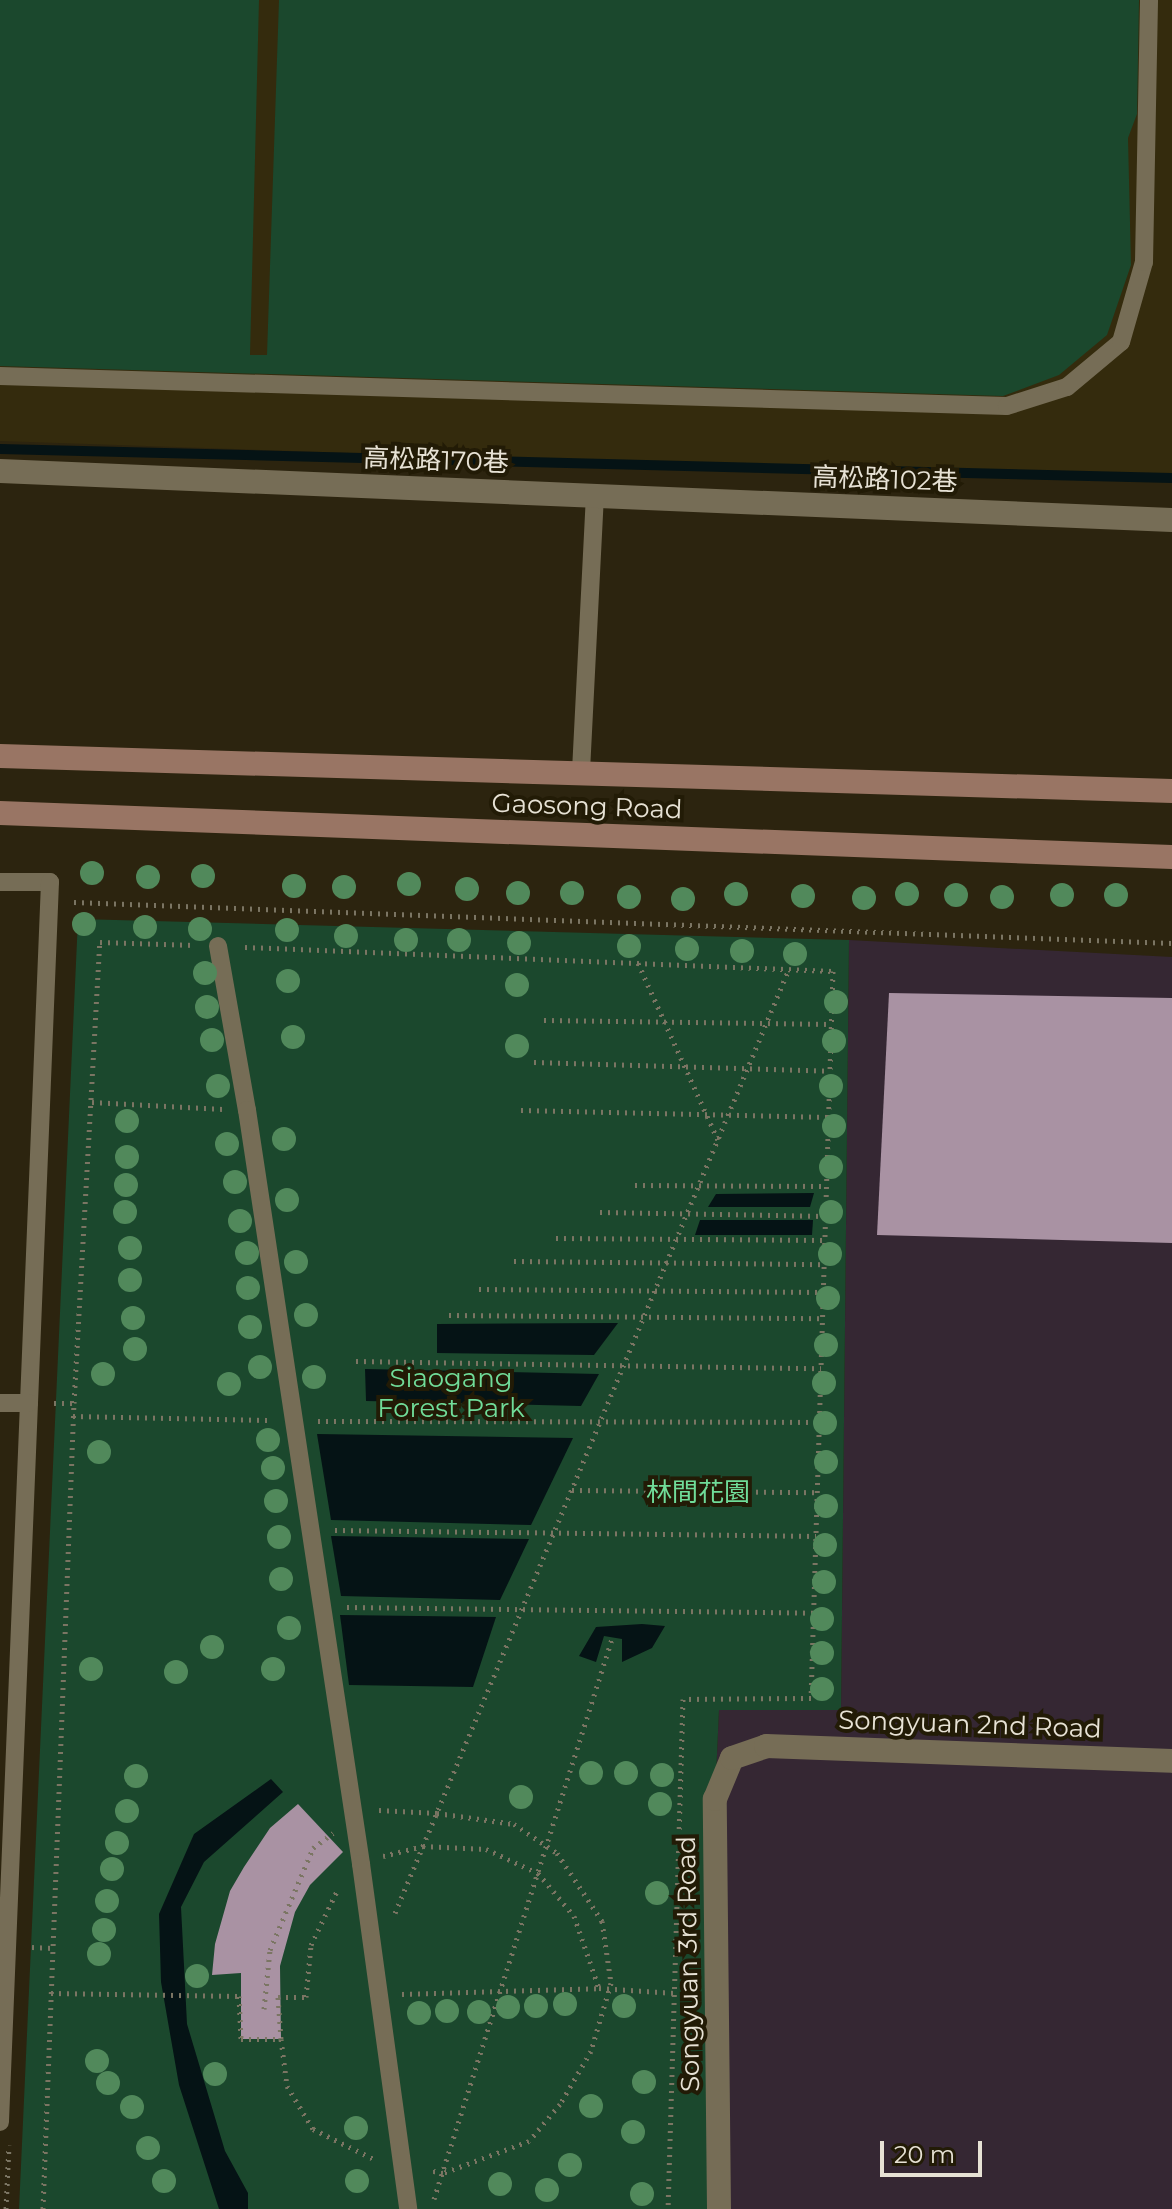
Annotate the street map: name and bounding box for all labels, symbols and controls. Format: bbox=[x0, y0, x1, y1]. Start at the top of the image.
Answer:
street label: 高松路170巷 bbox=[363, 443, 509, 479]
street label: 高松路102巷 bbox=[812, 462, 958, 498]
street label: Gaosong Road bbox=[491, 788, 683, 826]
park label: Siaogang Forest Park bbox=[377, 1363, 525, 1424]
park label: 林間花園 bbox=[646, 1477, 750, 1509]
street label: Songyuan 2nd Road bbox=[838, 1705, 1102, 1745]
street label: Songyuan 3rd Road bbox=[671, 1836, 707, 2092]
scale bar bbox=[884, 2125, 986, 2175]
text: 20 m bbox=[894, 2140, 955, 2169]

